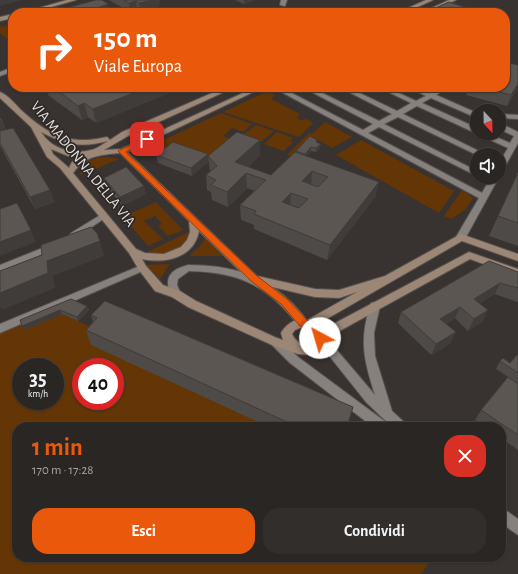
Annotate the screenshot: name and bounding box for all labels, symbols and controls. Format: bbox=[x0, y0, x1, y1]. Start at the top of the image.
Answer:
icon: right bbox=[28, 24, 80, 76]
text: 150 m bbox=[94, 25, 158, 53]
text: Viale Europa bbox=[94, 58, 182, 76]
street label: VIA MADONNA DELLA VIA bbox=[28, 98, 138, 230]
north arrow bbox=[470, 104, 506, 140]
map controls bbox=[470, 104, 506, 184]
pin bbox=[130, 122, 164, 156]
icon: arrive bbox=[136, 128, 158, 150]
button: sound bbox=[470, 148, 506, 184]
position arrow bbox=[299, 317, 341, 359]
speed limit sign: 40 bbox=[72, 358, 124, 410]
text: 35 bbox=[29, 369, 47, 389]
text: km/h bbox=[28, 389, 48, 399]
button: close bbox=[444, 435, 486, 477]
text: 1 min bbox=[32, 436, 83, 460]
text: 170 m · 17:28 bbox=[32, 464, 94, 477]
button: Esci bbox=[32, 508, 255, 554]
button: Condividi bbox=[263, 508, 486, 554]

